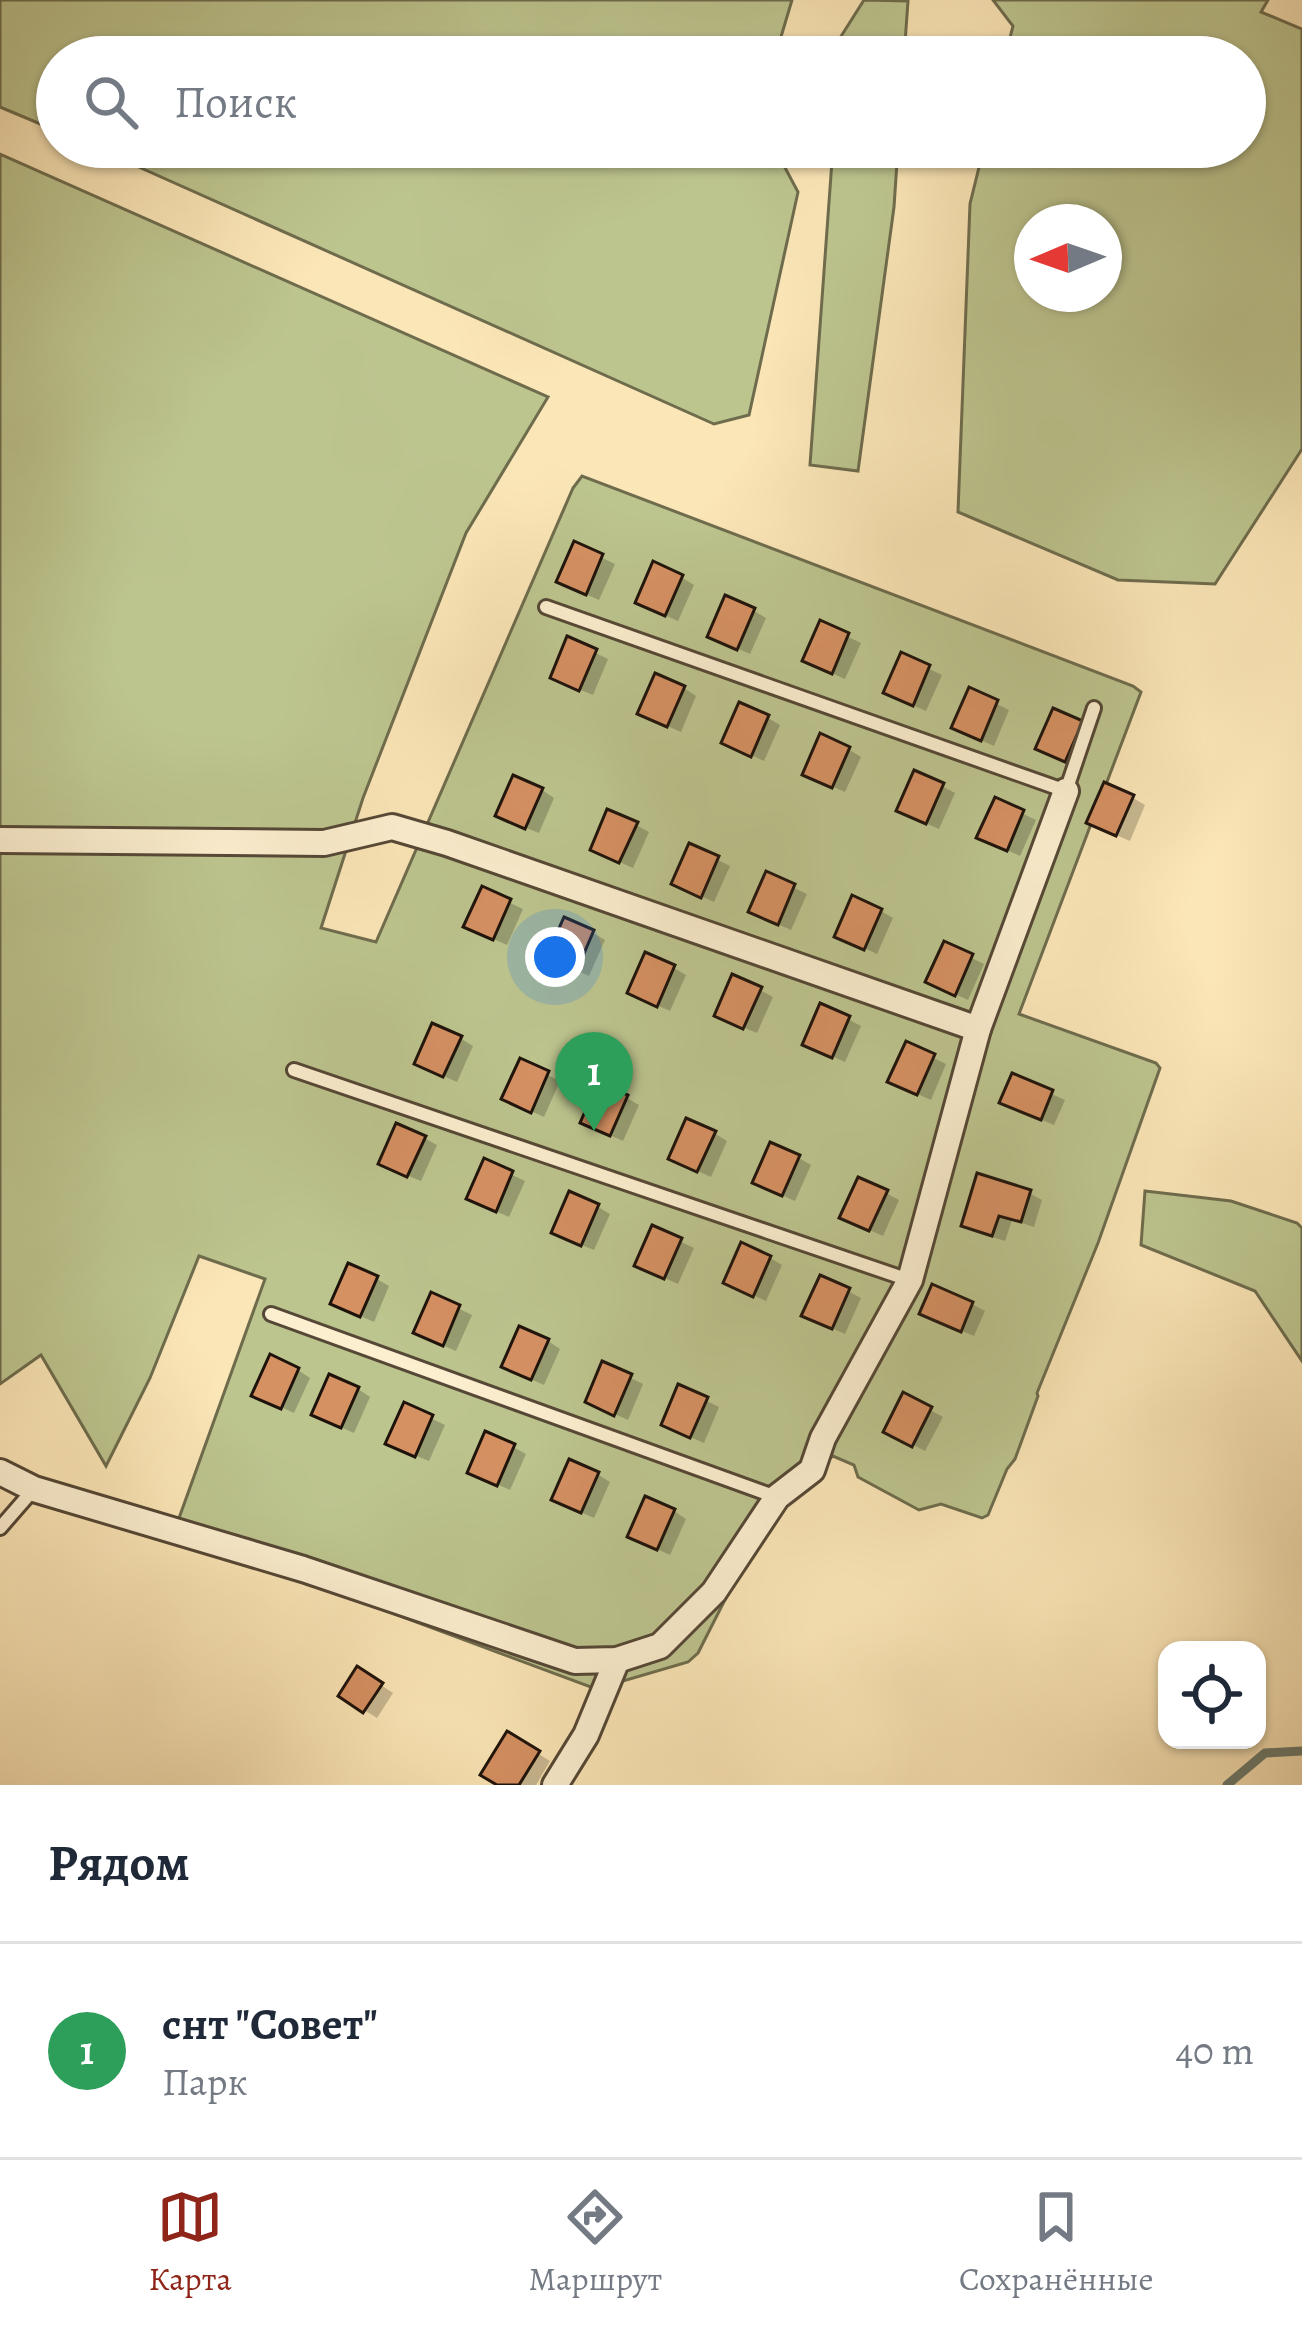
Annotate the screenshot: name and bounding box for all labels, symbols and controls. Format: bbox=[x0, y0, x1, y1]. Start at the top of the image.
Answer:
search box bbox=[36, 36, 1266, 168]
icon: search bbox=[78, 69, 144, 135]
text: Поиск bbox=[174, 71, 297, 133]
north arrow bbox=[1014, 204, 1122, 312]
your location bbox=[525, 927, 585, 987]
pin: 1 bbox=[555, 1032, 633, 1131]
map controls bbox=[1158, 1641, 1266, 1749]
button: locate bbox=[1158, 1641, 1266, 1749]
text: Рядом bbox=[48, 1828, 190, 1898]
text: снт "Совет" bbox=[162, 1993, 378, 2055]
text: 1 bbox=[80, 2024, 94, 2077]
text: 40 m bbox=[1175, 2024, 1254, 2077]
text: Парк bbox=[162, 2055, 248, 2108]
tab: Карта bbox=[148, 2184, 232, 2301]
tab: Маршрут bbox=[528, 2184, 662, 2301]
tab: Сохранённые bbox=[959, 2184, 1154, 2301]

